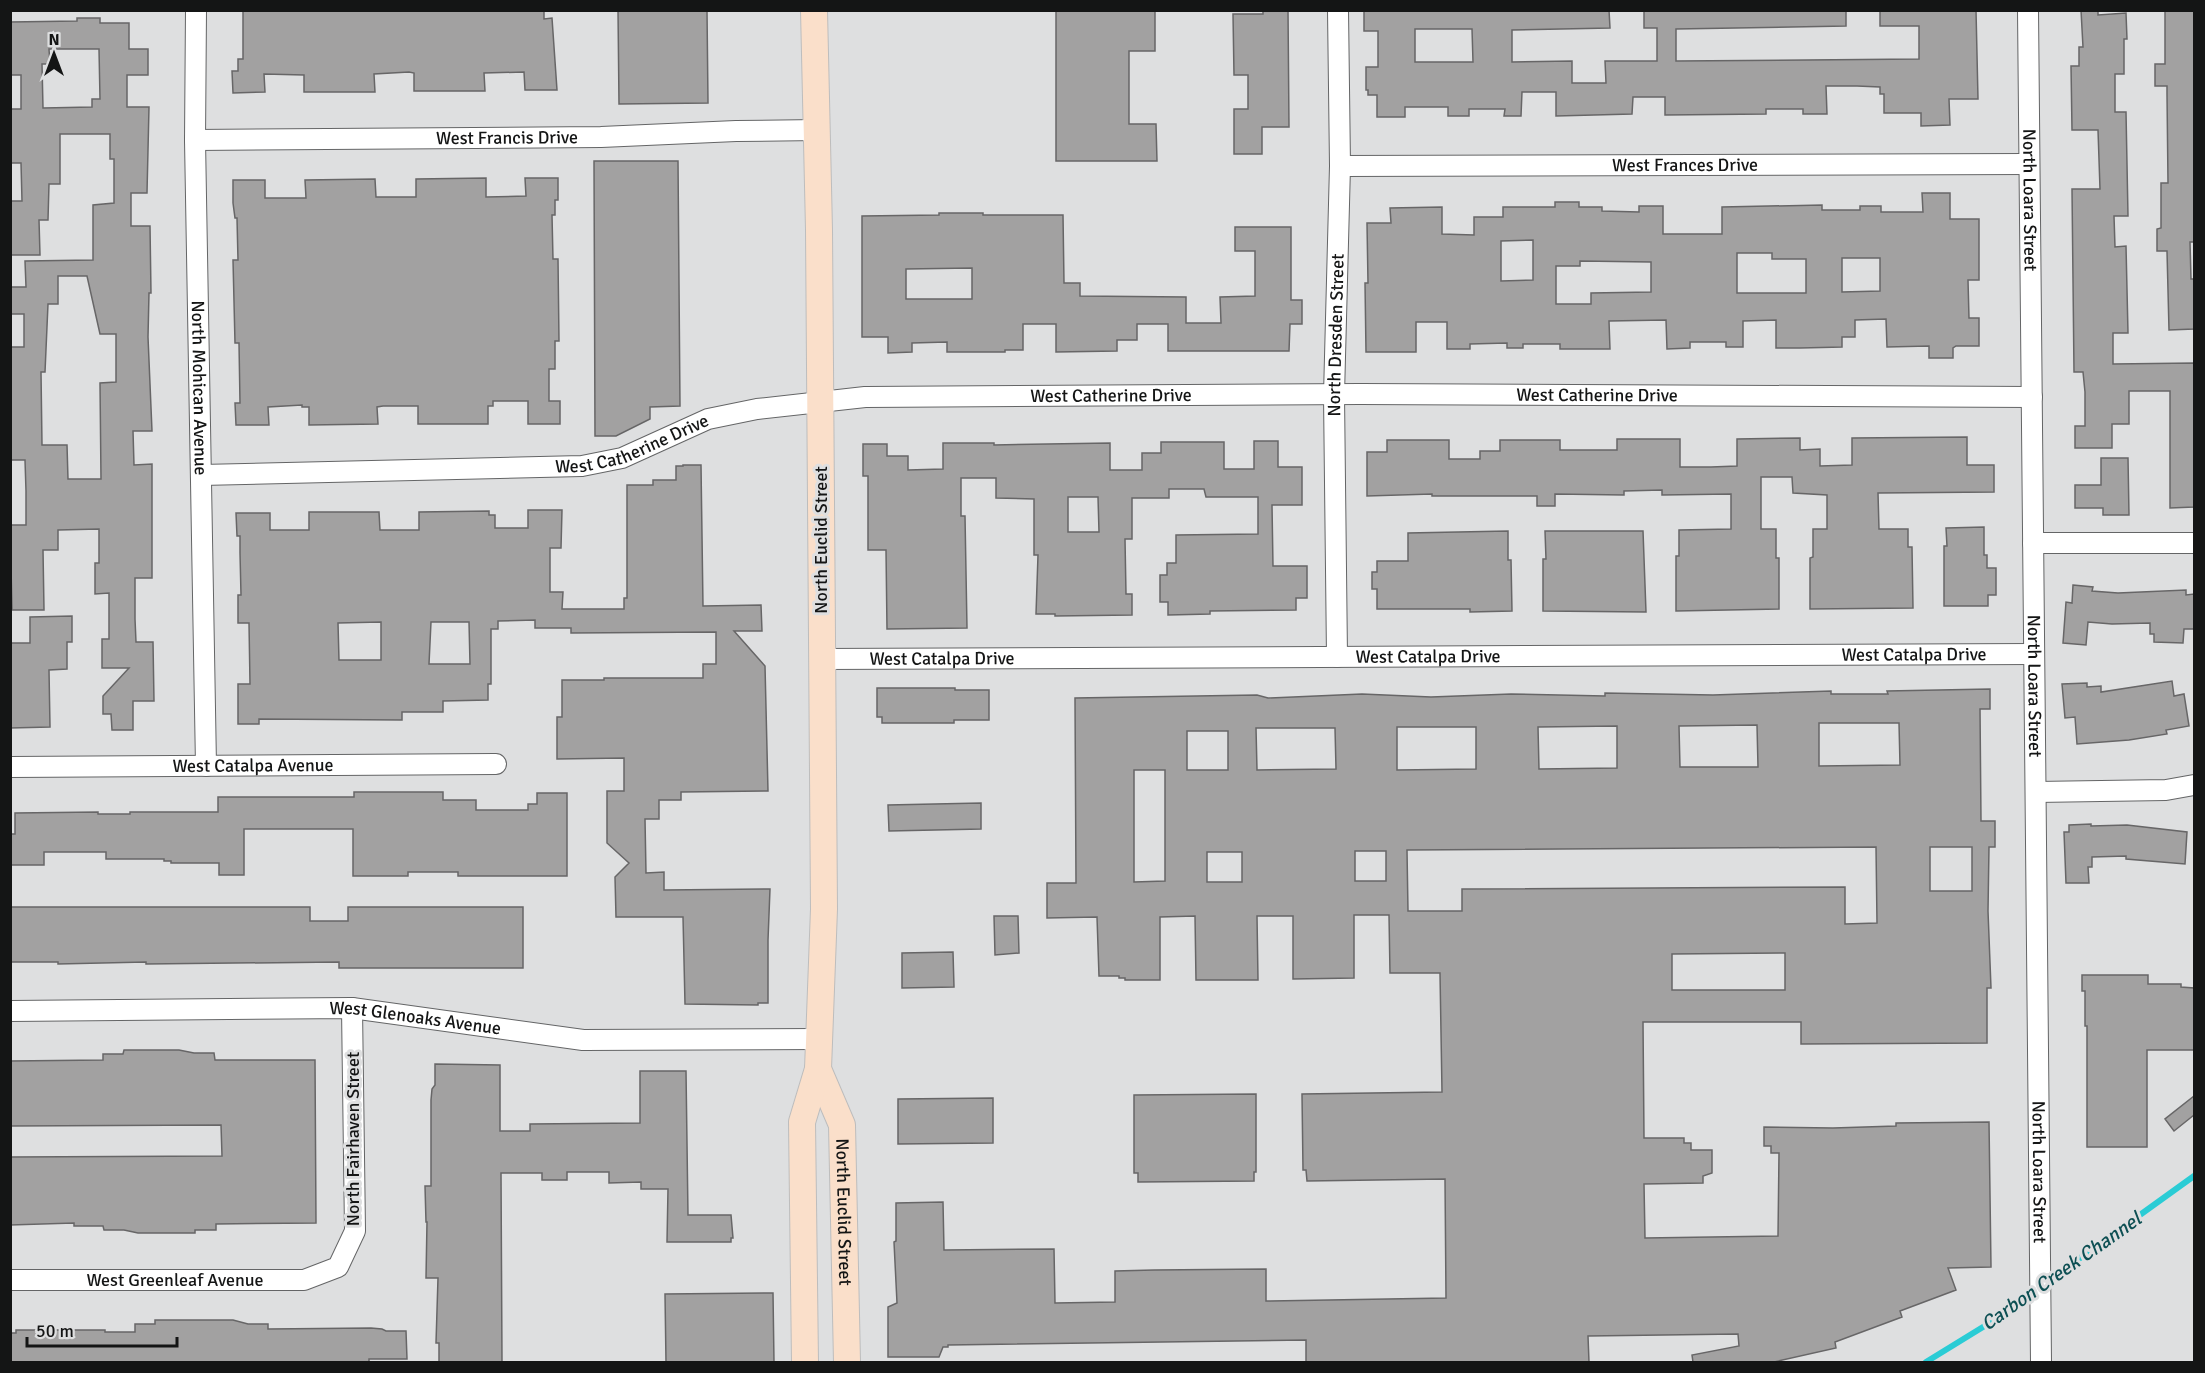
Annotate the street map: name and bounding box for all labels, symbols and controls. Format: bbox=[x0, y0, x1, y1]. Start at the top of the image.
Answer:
north arrow bbox=[24, 24, 84, 84]
text: N bbox=[48, 30, 60, 50]
street label: West Francis Drive bbox=[436, 126, 578, 149]
street label: North Loara Street bbox=[2018, 129, 2042, 271]
street label: West Frances Drive bbox=[1612, 154, 1758, 176]
street label: North Dresden Street bbox=[1323, 253, 1349, 417]
street label: North Mohican Avenue bbox=[187, 300, 212, 476]
street label: West Catherine Drive bbox=[1030, 384, 1192, 407]
street label: West Catherine Drive bbox=[1516, 384, 1678, 406]
street label: West Catherine Drive bbox=[555, 409, 712, 478]
street label: North Euclid Street bbox=[810, 466, 832, 614]
street label: North Loara Street bbox=[2023, 615, 2046, 757]
street label: West Catalpa Drive bbox=[1841, 643, 1987, 666]
street label: West Catalpa Drive bbox=[1355, 645, 1501, 668]
street label: West Catalpa Drive bbox=[869, 647, 1015, 670]
street label: West Catalpa Avenue bbox=[172, 754, 334, 777]
street label: West Glenoaks Avenue bbox=[329, 997, 503, 1040]
street label: North Fairhaven Street bbox=[342, 1052, 364, 1226]
street label: North Loara Street bbox=[2027, 1100, 2051, 1243]
street label: North Euclid Street bbox=[831, 1138, 856, 1286]
water label: Carbon Creek Channel bbox=[1976, 1205, 2148, 1336]
street label: West Greenleaf Avenue bbox=[86, 1269, 264, 1291]
scale bar bbox=[27, 1310, 177, 1348]
text: 50 m bbox=[36, 1320, 74, 1342]

